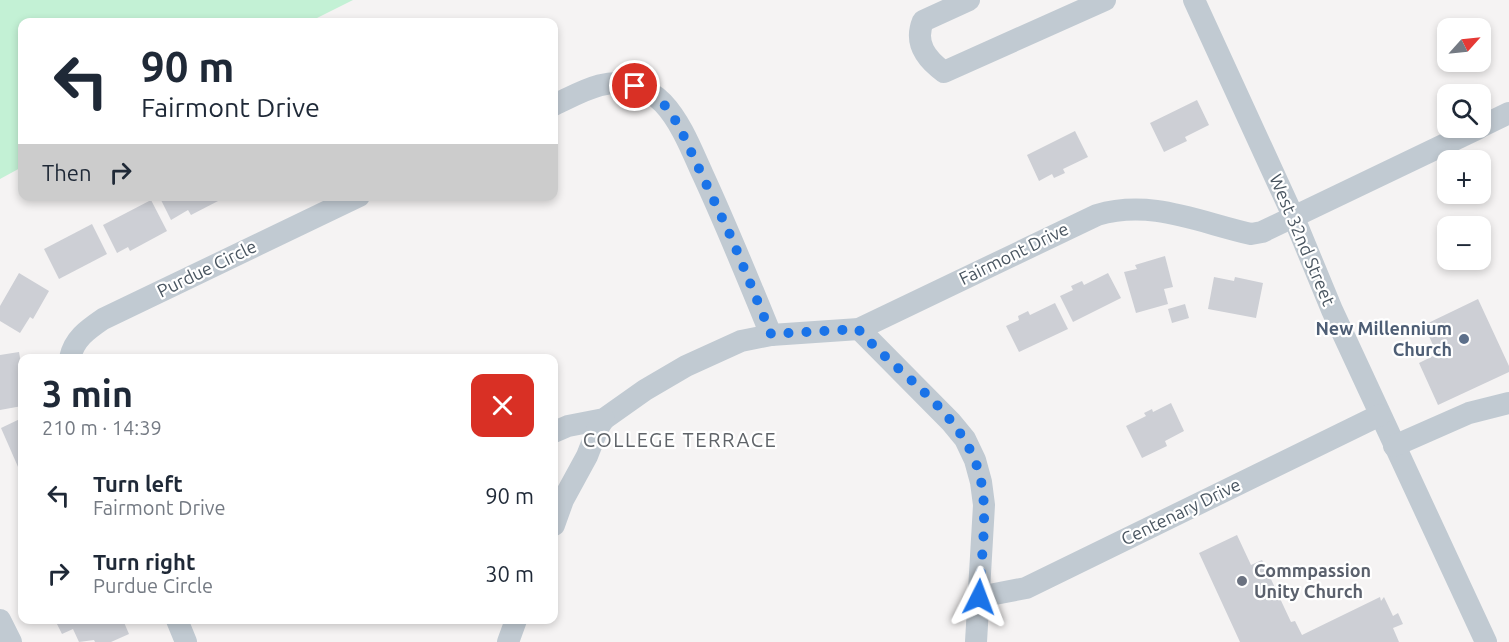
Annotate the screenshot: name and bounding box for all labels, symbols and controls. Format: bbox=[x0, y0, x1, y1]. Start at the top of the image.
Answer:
north arrow bbox=[1437, 18, 1491, 72]
map controls bbox=[1437, 18, 1491, 270]
icon: left bbox=[42, 42, 120, 120]
text: 90 m bbox=[141, 43, 235, 90]
pin bbox=[609, 60, 660, 111]
icon: arrive bbox=[618, 69, 651, 102]
button: search bbox=[1437, 84, 1491, 138]
text: Fairmont Drive bbox=[141, 92, 320, 122]
button: + bbox=[1437, 150, 1491, 204]
icon: right bbox=[104, 156, 137, 189]
text: Then bbox=[42, 160, 92, 185]
street label: West 32nd Street bbox=[1266, 171, 1340, 308]
button: − bbox=[1437, 216, 1491, 270]
street label: Fairmont Drive bbox=[956, 218, 1072, 288]
street label: Purdue Circle bbox=[154, 235, 259, 301]
place label: New Millennium Church bbox=[1315, 318, 1452, 359]
marker: New Millennium Church bbox=[1457, 332, 1471, 346]
text: 3 min bbox=[42, 373, 133, 414]
button: close bbox=[471, 374, 534, 437]
text: 210 m · 14:39 bbox=[42, 416, 162, 439]
district label: COLLEGE TERRACE bbox=[583, 428, 777, 451]
text: Turn left bbox=[93, 471, 183, 496]
street label: Centenary Drive bbox=[1118, 474, 1244, 549]
icon: left bbox=[42, 479, 75, 512]
text: 90 m bbox=[485, 483, 534, 508]
text: Fairmont Drive bbox=[93, 496, 226, 519]
text: Turn right bbox=[93, 549, 195, 574]
icon: right bbox=[42, 557, 75, 590]
place label: Commpassion Unity Church bbox=[1254, 560, 1371, 601]
text: 30 m bbox=[485, 561, 534, 586]
position arrow bbox=[947, 565, 1011, 629]
text: Purdue Circle bbox=[93, 574, 213, 597]
marker: Commpassion Unity Church bbox=[1235, 574, 1249, 588]

